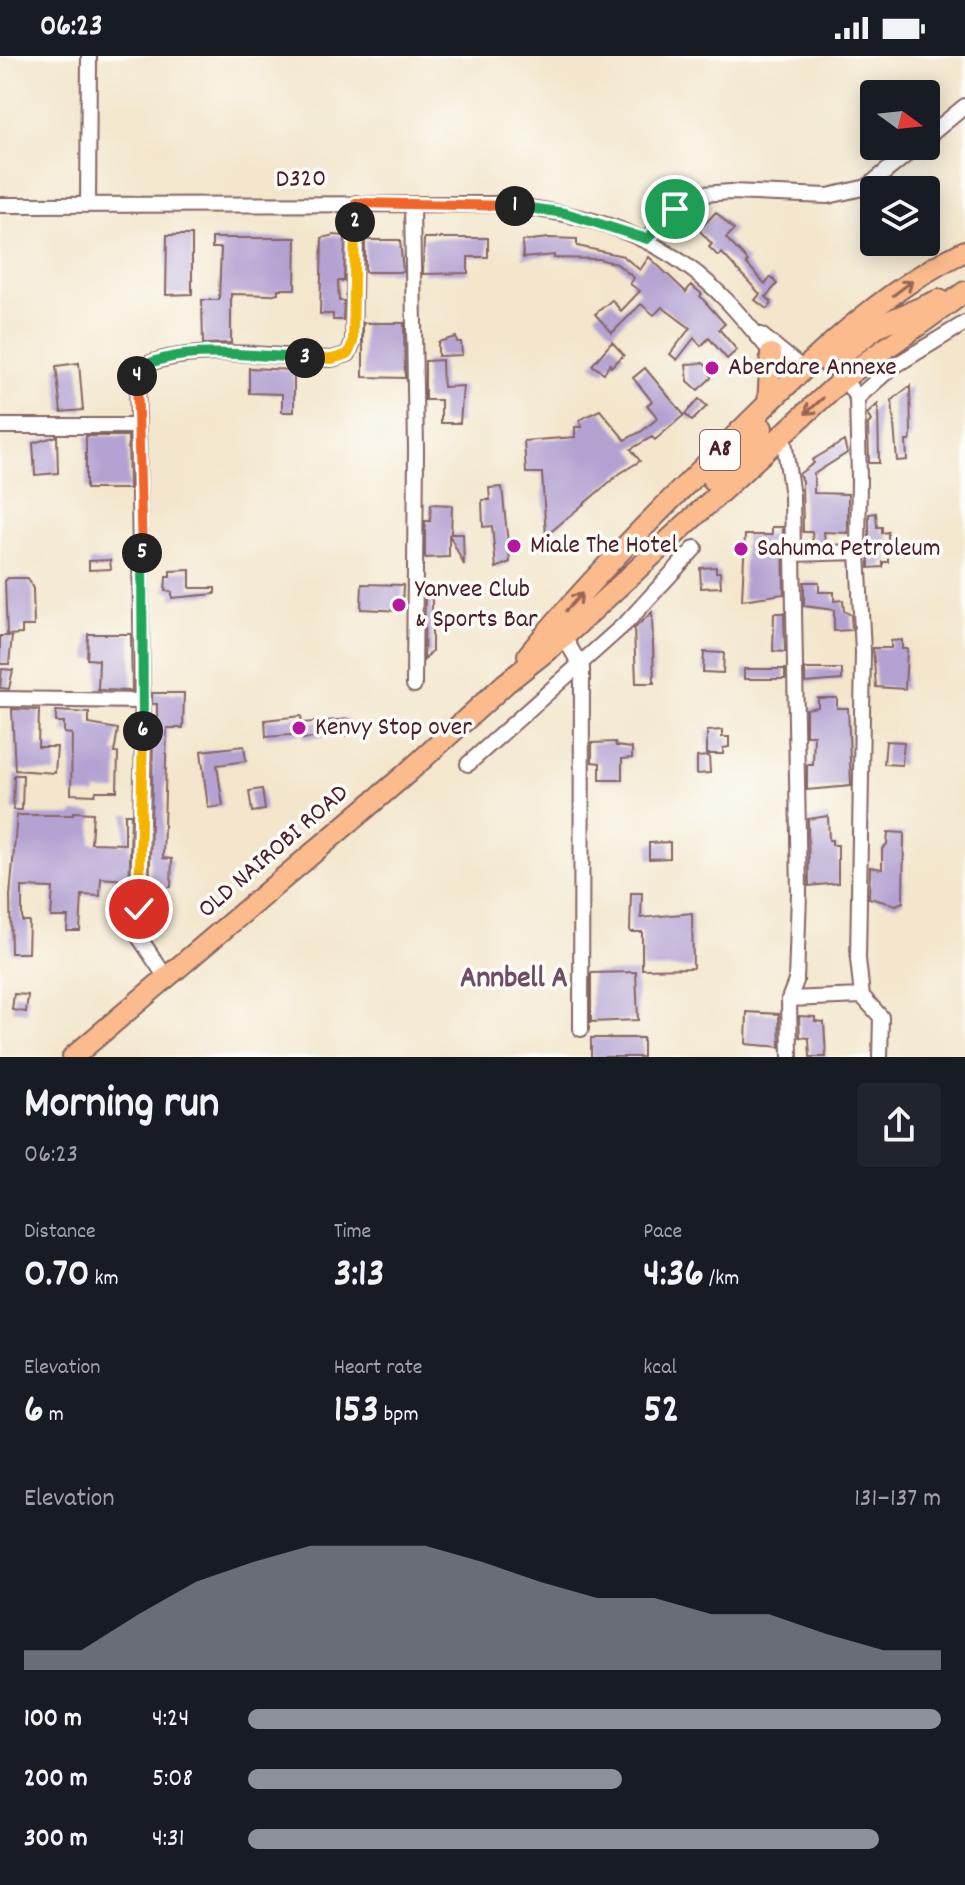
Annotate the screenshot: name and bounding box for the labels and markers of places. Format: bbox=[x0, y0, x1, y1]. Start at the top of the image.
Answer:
pin bbox=[641, 175, 709, 243]
pin: 1 bbox=[495, 186, 535, 226]
pin: 2 bbox=[335, 202, 375, 242]
pin: 3 bbox=[285, 338, 325, 378]
place label: Aberdare Annexe bbox=[728, 350, 897, 387]
pin: 4 bbox=[117, 356, 157, 396]
marker: Aberdare Annexe bbox=[703, 359, 721, 377]
place label: Miale The Hotel bbox=[530, 528, 678, 565]
place label: Sahuma Petroleum bbox=[757, 531, 941, 568]
pin: 5 bbox=[122, 533, 162, 573]
marker: Miale The Hotel bbox=[505, 537, 523, 555]
marker: Sahuma Petroleum bbox=[732, 540, 750, 558]
place label: Yanvee Club & Sports Bar bbox=[415, 572, 538, 639]
marker: Yanvee Club & Sports Bar bbox=[390, 596, 408, 614]
place label: Kenvy Stop over bbox=[315, 710, 472, 747]
pin: 6 bbox=[123, 711, 163, 751]
marker: Kenvy Stop over bbox=[290, 719, 308, 737]
pin bbox=[105, 875, 173, 943]

